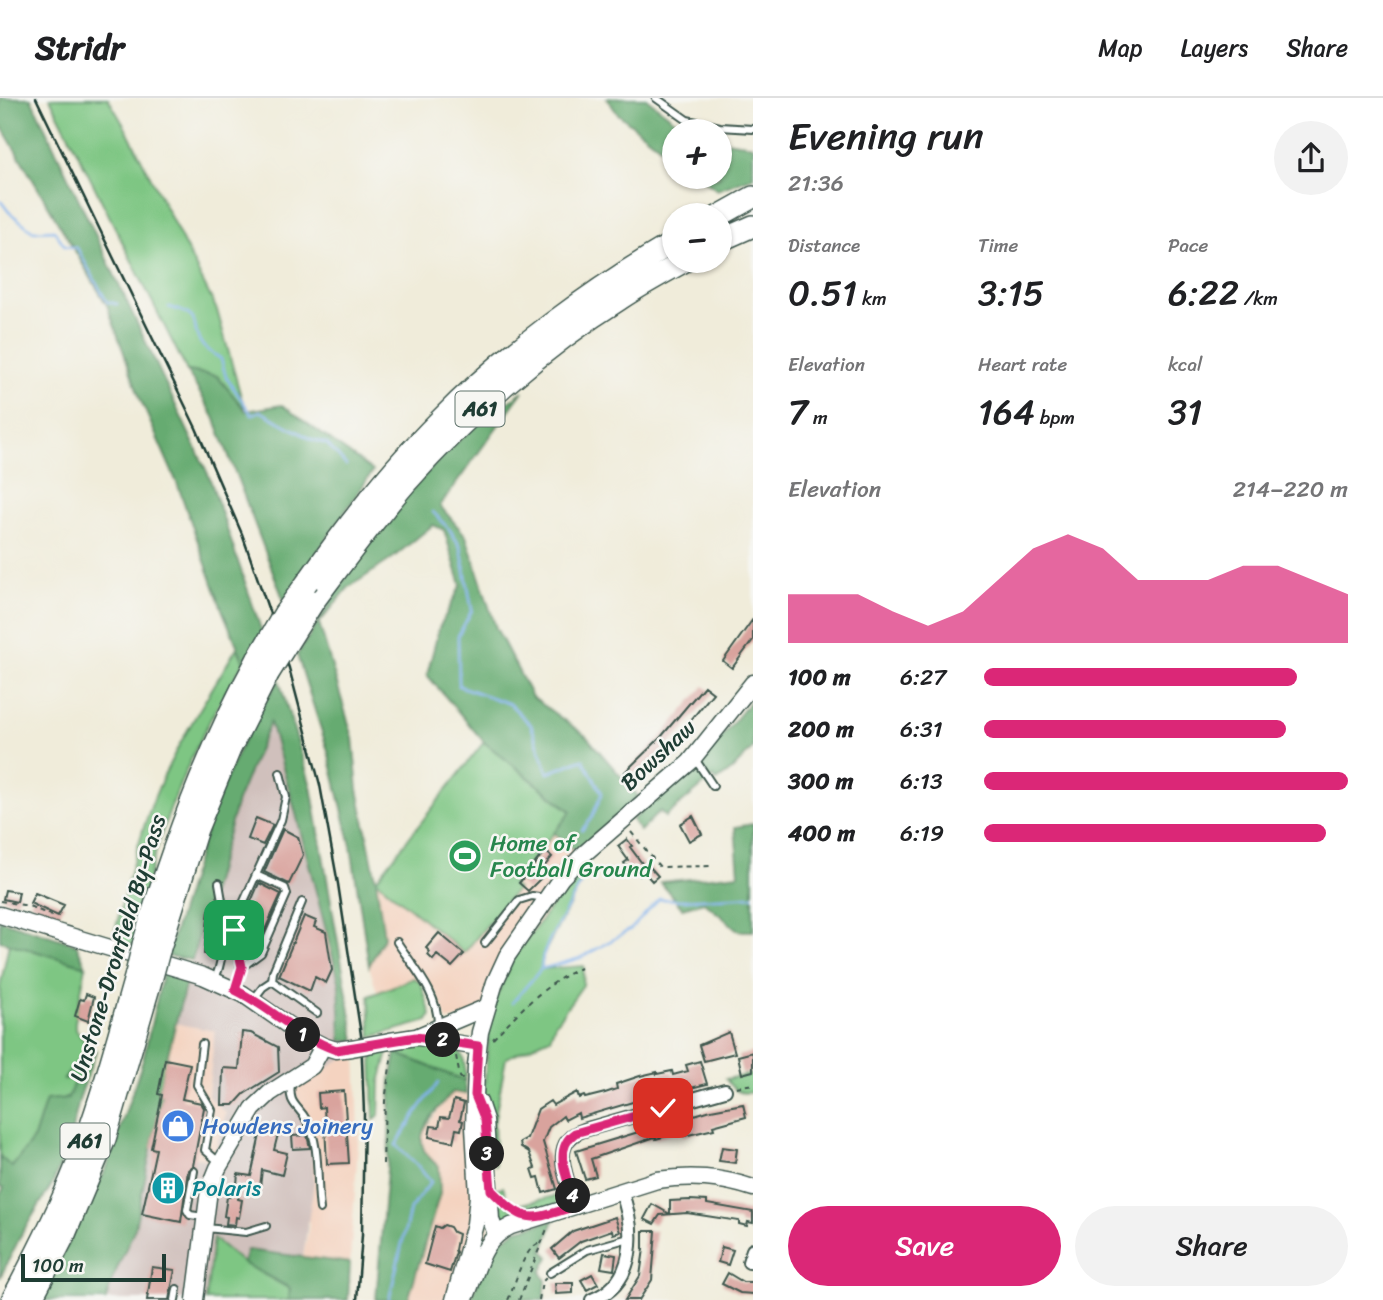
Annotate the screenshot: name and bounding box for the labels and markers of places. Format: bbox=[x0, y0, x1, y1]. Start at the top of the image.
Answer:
place label: Home of Football Ground bbox=[490, 823, 653, 890]
sports icon: Home of Football Ground bbox=[446, 837, 484, 875]
pin bbox=[204, 900, 264, 960]
pin: 1 bbox=[286, 1018, 320, 1052]
pin: 2 bbox=[426, 1023, 460, 1058]
pin bbox=[633, 1078, 693, 1138]
place label: Howdens Joinery bbox=[202, 1106, 373, 1147]
shop icon: Howdens Joinery bbox=[159, 1107, 197, 1145]
pin: 3 bbox=[470, 1136, 504, 1172]
place label: Polaris bbox=[192, 1168, 262, 1209]
building icon: Polaris bbox=[149, 1169, 187, 1207]
pin: 4 bbox=[556, 1178, 590, 1214]

